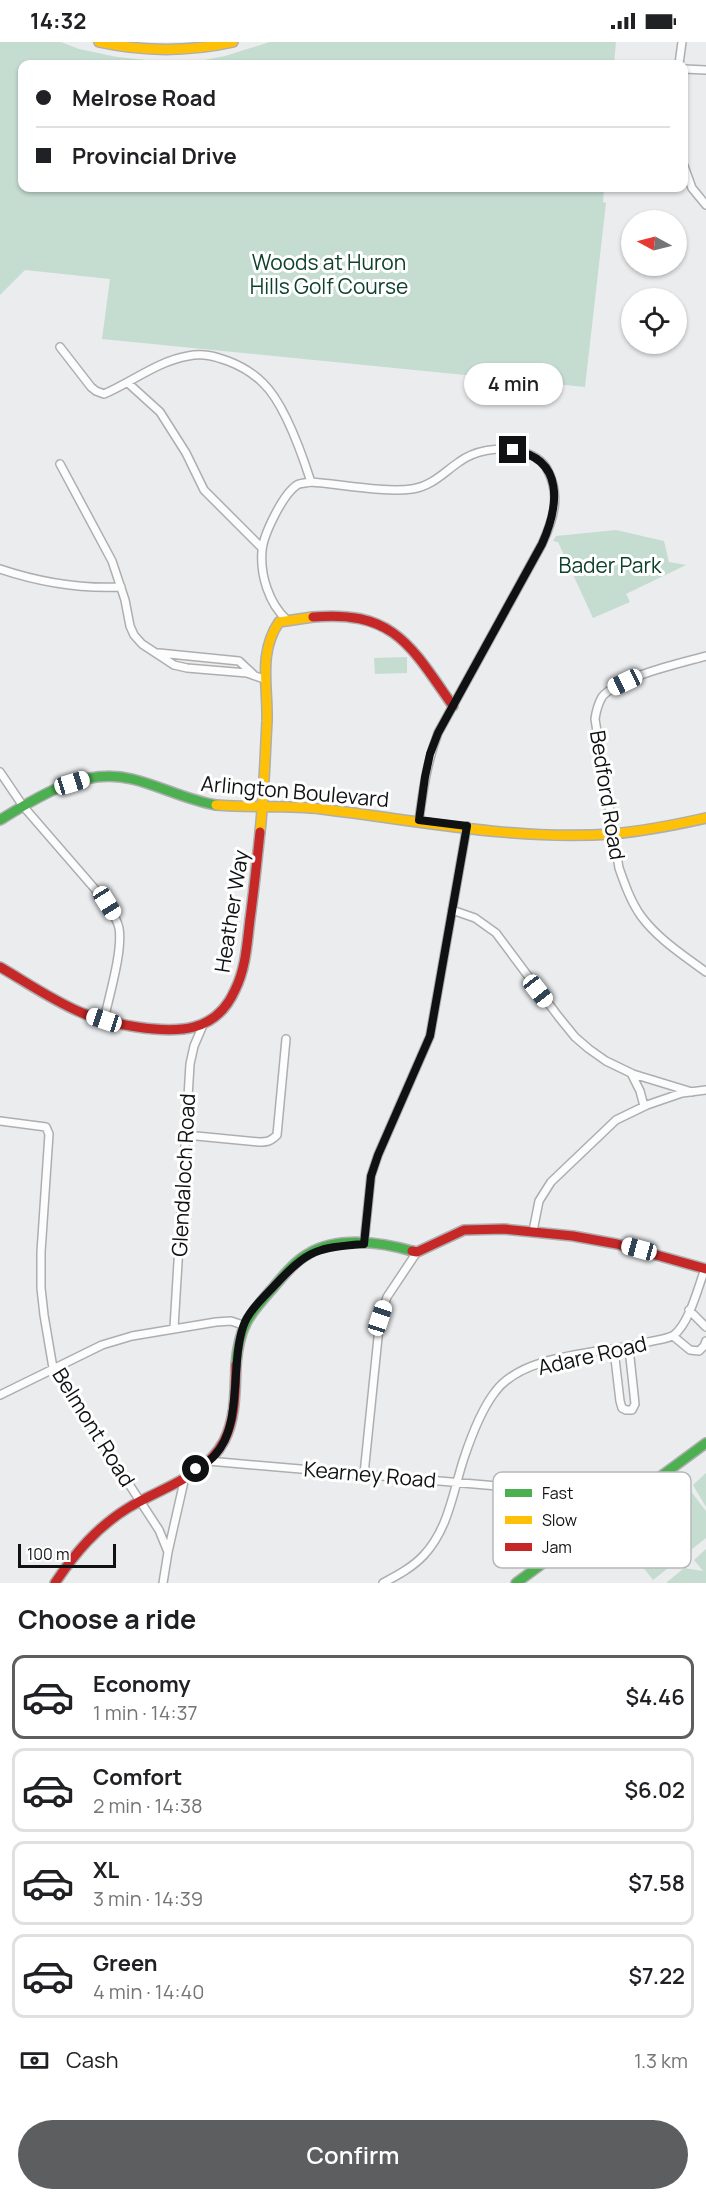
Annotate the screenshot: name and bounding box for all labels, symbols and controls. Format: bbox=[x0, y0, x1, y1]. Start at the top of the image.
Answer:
text: 14:32 bbox=[30, 6, 86, 36]
text: Melrose Road bbox=[72, 83, 216, 113]
text: Provincial Drive bbox=[72, 141, 237, 171]
north arrow bbox=[621, 210, 687, 276]
map controls bbox=[621, 210, 687, 354]
park label: Woods at Huron Hills Golf Course bbox=[250, 248, 408, 300]
button: locate bbox=[621, 288, 687, 354]
callout: 4 min bbox=[464, 363, 562, 405]
text: 4 min bbox=[488, 370, 539, 397]
route end bbox=[499, 436, 526, 463]
park label: Bader Park bbox=[559, 551, 662, 579]
car bbox=[605, 666, 645, 698]
street label: Bedford Road bbox=[584, 728, 632, 862]
car bbox=[52, 769, 92, 797]
street label: Arlington Boulevard bbox=[200, 769, 390, 813]
street label: Heather Way bbox=[207, 848, 255, 974]
car bbox=[90, 883, 124, 923]
car bbox=[520, 971, 556, 1011]
car bbox=[84, 1006, 124, 1034]
street label: Glendaloch Road bbox=[165, 1093, 201, 1257]
car bbox=[619, 1236, 659, 1262]
car bbox=[366, 1298, 394, 1338]
street label: Adare Road bbox=[535, 1329, 649, 1381]
street label: Belmont Road bbox=[46, 1362, 142, 1492]
street label: Kearney Road bbox=[303, 1454, 437, 1494]
route start bbox=[182, 1455, 209, 1482]
legend bbox=[493, 1472, 691, 1568]
text: Fast bbox=[542, 1482, 573, 1504]
text: Slow bbox=[542, 1509, 577, 1531]
text: Jam bbox=[542, 1536, 572, 1558]
scale bar bbox=[18, 1541, 116, 1568]
text: 100 m bbox=[27, 1543, 70, 1565]
text: Choose a ride bbox=[18, 1600, 196, 1637]
text: Economy bbox=[93, 1669, 191, 1699]
icon: car bbox=[21, 1670, 75, 1724]
text: $4.46 bbox=[625, 1682, 685, 1712]
text: 1 min · 14:37 bbox=[93, 1699, 198, 1726]
text: Comfort bbox=[93, 1762, 182, 1792]
icon: car bbox=[21, 1763, 75, 1817]
text: $6.02 bbox=[624, 1775, 685, 1805]
text: 2 min · 14:38 bbox=[93, 1792, 203, 1819]
text: XL bbox=[93, 1855, 119, 1885]
icon: car bbox=[21, 1856, 75, 1910]
text: $7.58 bbox=[628, 1868, 685, 1898]
text: 3 min · 14:39 bbox=[93, 1885, 203, 1912]
text: Green bbox=[93, 1948, 158, 1978]
icon: car bbox=[21, 1949, 75, 2003]
text: $7.22 bbox=[629, 1961, 685, 1991]
text: 4 min · 14:40 bbox=[93, 1978, 204, 2005]
icon: cash bbox=[18, 2044, 51, 2077]
text: Cash bbox=[66, 2045, 119, 2075]
text: 1.3 km bbox=[634, 2047, 688, 2074]
button: Confirm bbox=[18, 2120, 688, 2189]

